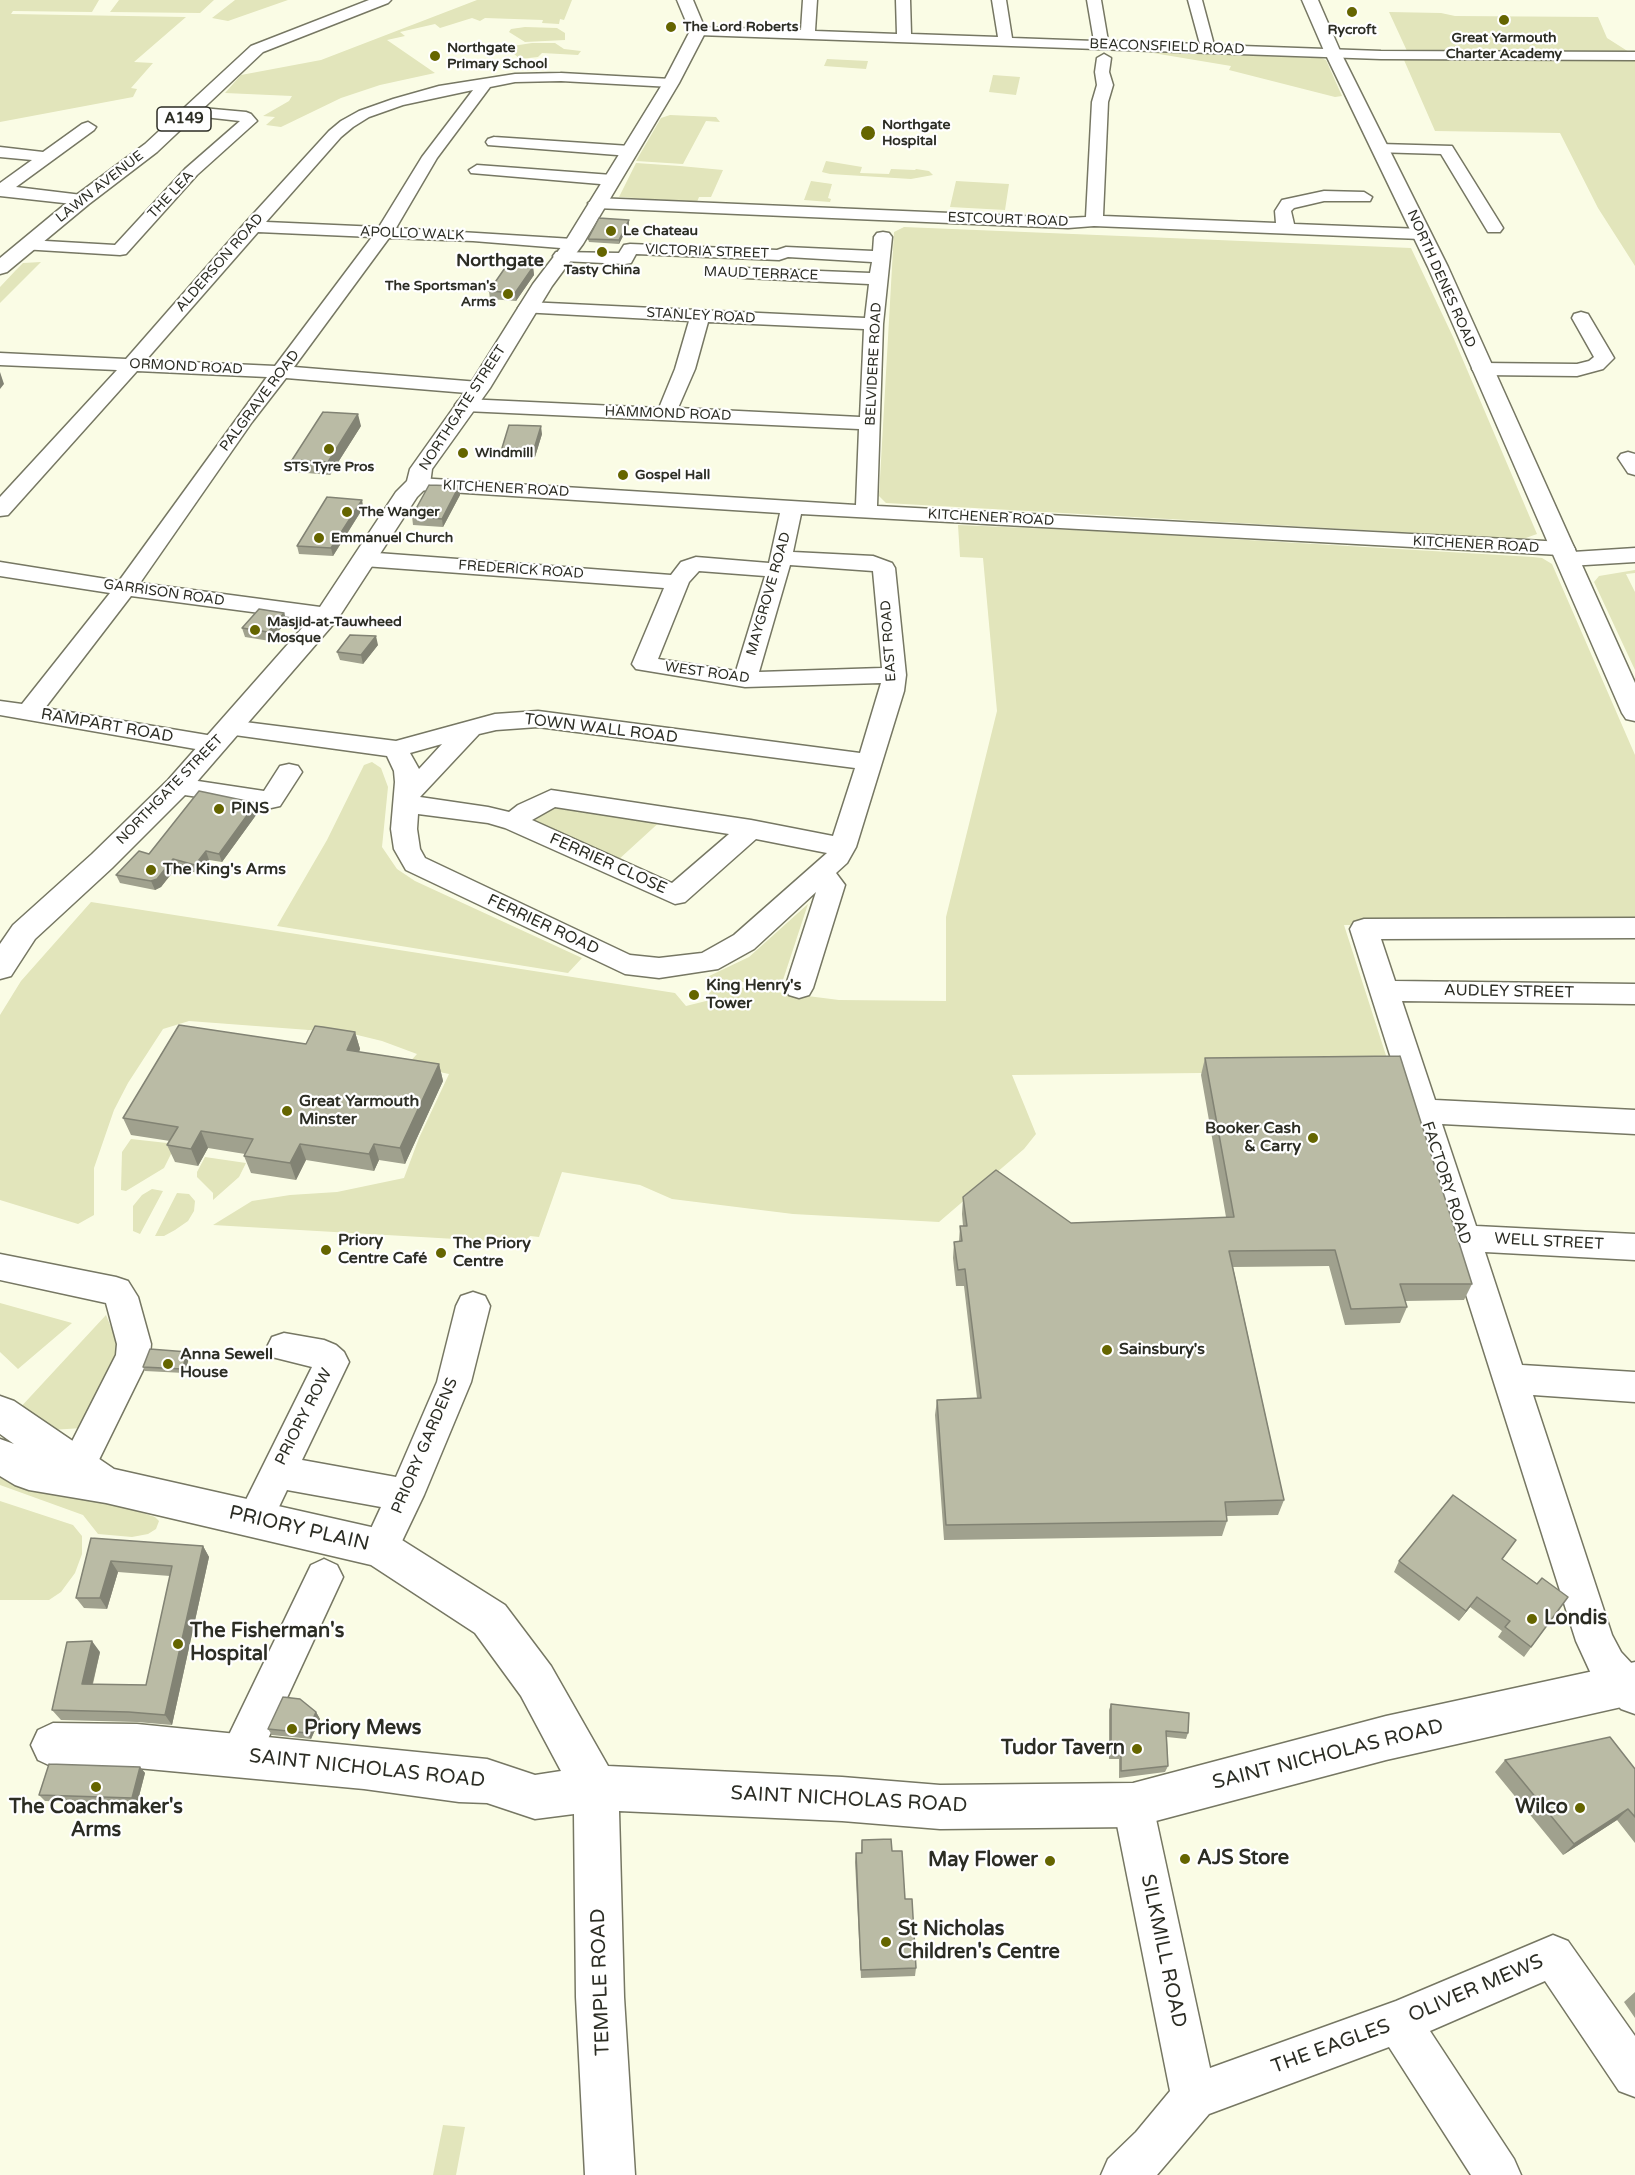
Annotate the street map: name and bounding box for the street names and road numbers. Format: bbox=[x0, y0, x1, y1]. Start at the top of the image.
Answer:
street label: BEACONSFIELD ROAD bbox=[1089, 36, 1245, 58]
road number: A149 bbox=[157, 107, 211, 131]
street label: LAWN AVENUE bbox=[53, 148, 147, 226]
street label: THE LEA bbox=[145, 168, 197, 222]
street label: NORTH DENES ROAD bbox=[1403, 207, 1479, 351]
street label: ESTCOURT ROAD bbox=[947, 209, 1069, 231]
street label: ALDERSON ROAD bbox=[173, 210, 267, 316]
street label: APOLLO WALK bbox=[360, 224, 464, 244]
street label: VICTORIA STREET bbox=[645, 241, 769, 263]
street label: MAUD TERRACE bbox=[703, 264, 819, 284]
street label: BELVIDERE ROAD bbox=[862, 302, 886, 426]
street label: STANLEY ROAD bbox=[646, 305, 756, 327]
street label: NORTHGATE STREET bbox=[416, 342, 510, 474]
street label: PALGRAVE ROAD bbox=[217, 347, 303, 455]
street label: ORMOND ROAD bbox=[129, 356, 243, 378]
street label: HAMMOND ROAD bbox=[604, 403, 732, 425]
street label: KITCHENER ROAD bbox=[442, 477, 570, 501]
street label: KITCHENER ROAD bbox=[927, 506, 1055, 530]
street label: MAYGROVE ROAD bbox=[743, 530, 795, 658]
street label: KITCHENER ROAD bbox=[1412, 533, 1540, 557]
street label: FREDERICK ROAD bbox=[458, 557, 584, 583]
street label: GARRISON ROAD bbox=[102, 576, 226, 610]
street label: EAST ROAD bbox=[878, 600, 900, 682]
street label: WEST ROAD bbox=[664, 659, 750, 687]
street label: RAMPART ROAD bbox=[39, 705, 175, 747]
street label: TOWN WALL ROAD bbox=[523, 710, 679, 748]
street label: NORTHGATE STREET bbox=[113, 732, 227, 848]
street label: FERRIER CLOSE bbox=[546, 830, 670, 898]
street label: FERRIER ROAD bbox=[484, 891, 602, 959]
street label: AUDLEY STREET bbox=[1444, 981, 1574, 1003]
street label: FACTORY ROAD bbox=[1417, 1119, 1475, 1247]
street label: WELL STREET bbox=[1494, 1230, 1604, 1254]
street label: PRIORY ROW bbox=[271, 1365, 337, 1469]
street label: PRIORY GARDENS bbox=[388, 1375, 462, 1517]
street label: PRIORY PLAIN bbox=[227, 1501, 371, 1557]
street label: SAINT NICHOLAS ROAD bbox=[1210, 1715, 1446, 1795]
street label: SAINT NICHOLAS ROAD bbox=[248, 1745, 486, 1793]
street label: SAINT NICHOLAS ROAD bbox=[730, 1782, 968, 1818]
street label: SILKMILL ROAD bbox=[1135, 1872, 1191, 2030]
street label: TEMPLE ROAD bbox=[586, 1908, 616, 2056]
street label: OLIVER MEWS bbox=[1405, 1950, 1547, 2028]
street label: THE EAGLES bbox=[1268, 2014, 1394, 2080]

